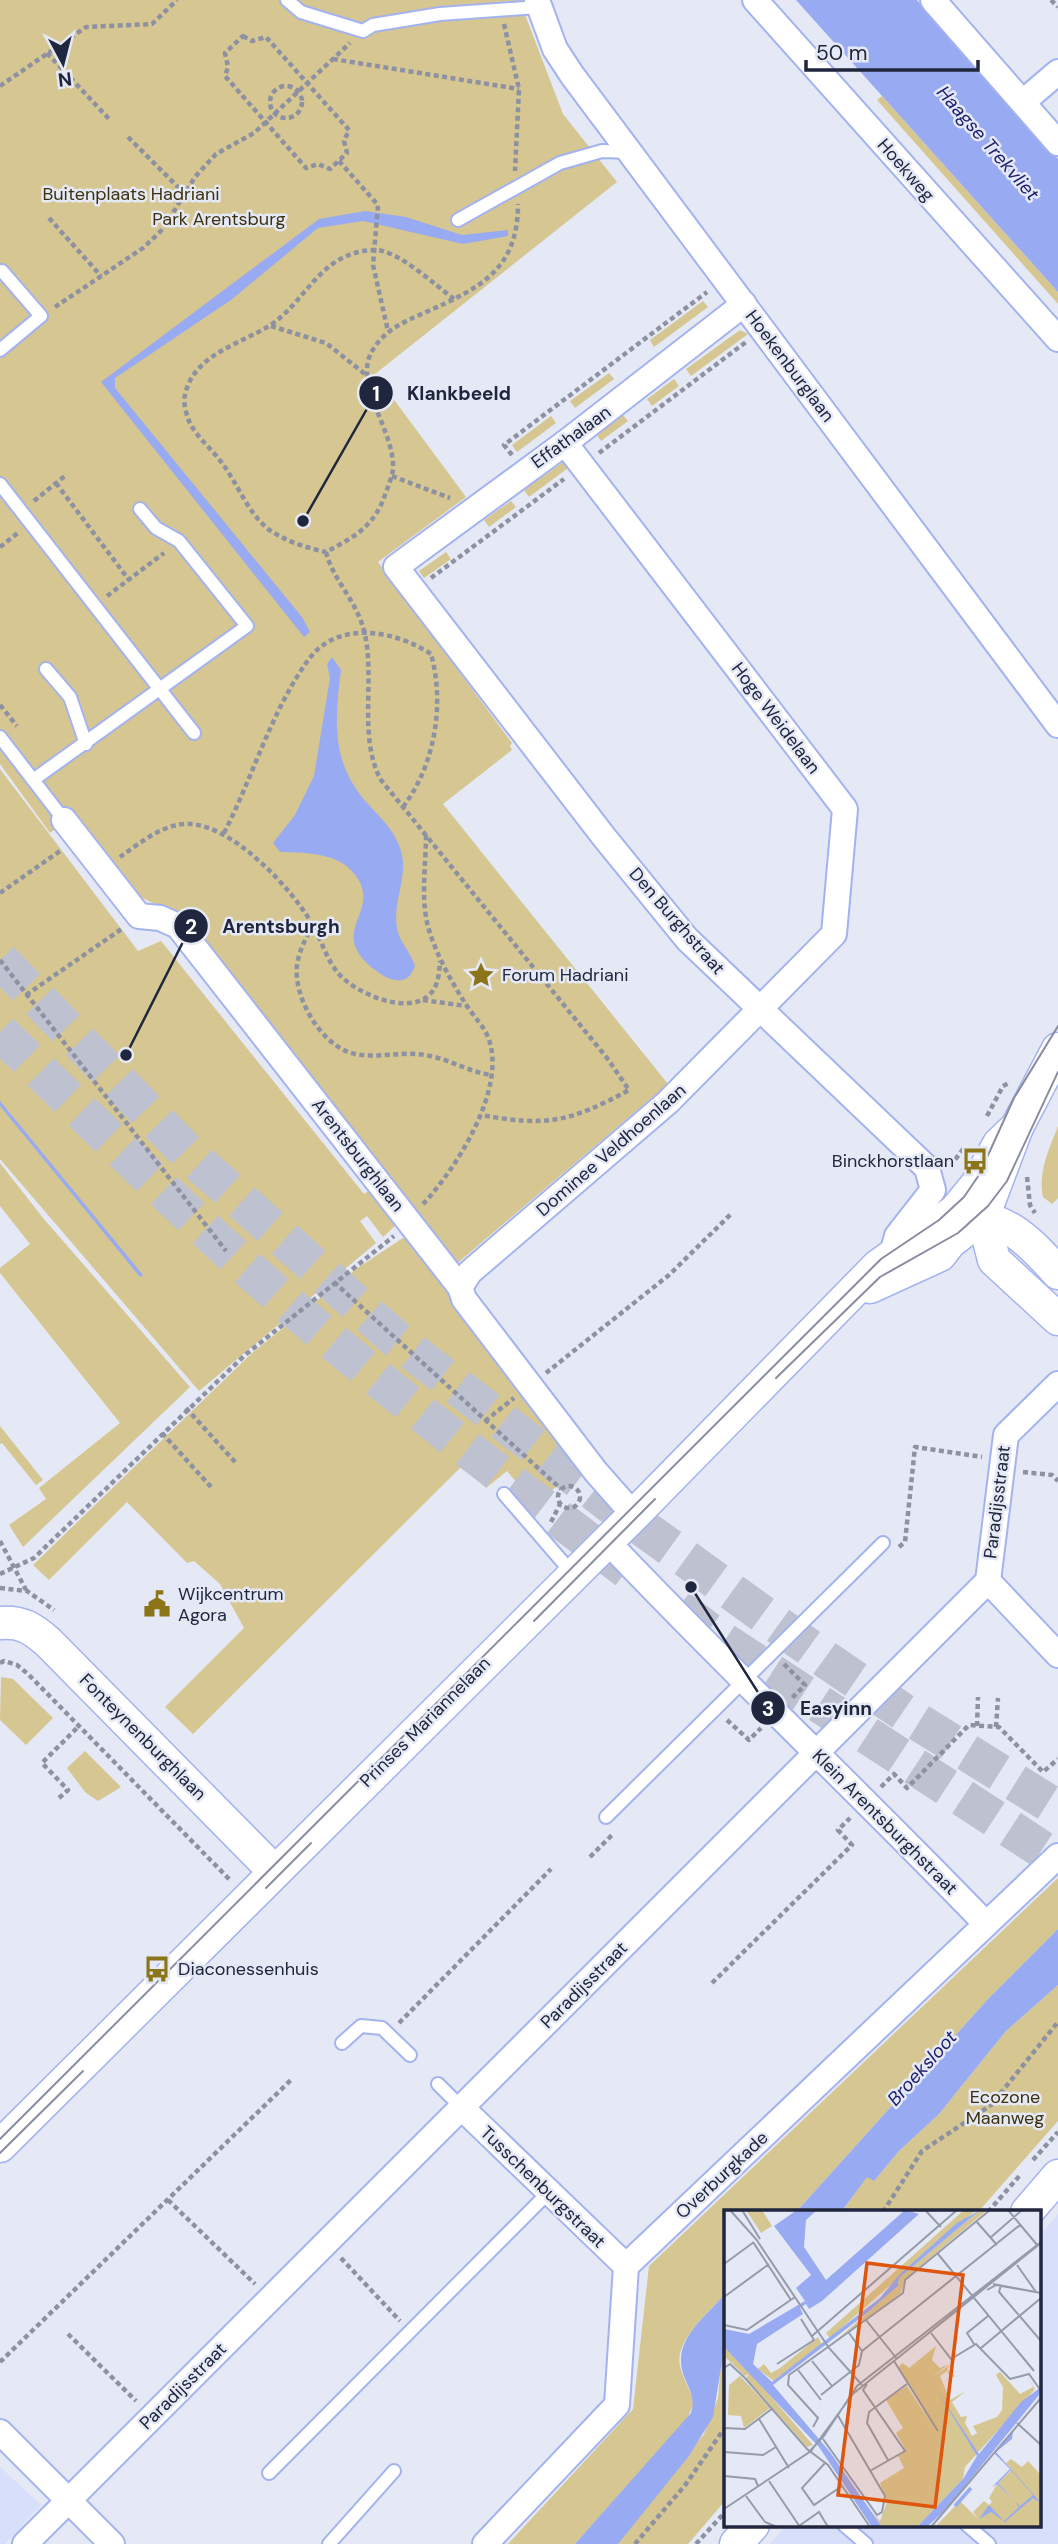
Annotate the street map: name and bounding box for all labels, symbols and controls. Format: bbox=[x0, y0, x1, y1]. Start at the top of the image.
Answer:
north arrow bbox=[28, 28, 98, 98]
scale bar bbox=[806, 28, 978, 72]
text: 50 m bbox=[816, 39, 867, 67]
text: N bbox=[57, 66, 73, 93]
water label: Haagse Trekvliet bbox=[931, 80, 1045, 206]
street label: Hoekweg bbox=[872, 134, 940, 206]
park label: Buitenplaats Hadriani bbox=[42, 182, 220, 206]
park label: Park Arentsburg bbox=[152, 207, 286, 231]
street label: Hoekenburglaan bbox=[740, 305, 840, 427]
callout: Klankbeeld bbox=[358, 373, 525, 413]
text: 1 bbox=[372, 380, 380, 408]
text: Klankbeeld bbox=[407, 381, 511, 406]
street label: Effathalaan bbox=[526, 400, 616, 474]
street label: Hoge Weidelaan bbox=[726, 657, 826, 779]
street label: Den Burghstraat bbox=[624, 862, 730, 980]
callout: Arentsburgh bbox=[173, 906, 354, 946]
text: 2 bbox=[185, 913, 197, 941]
text: Arentsburgh bbox=[222, 914, 340, 939]
place icon: Forum Hadriani bbox=[466, 960, 496, 990]
place label: Forum Hadriani bbox=[502, 963, 629, 987]
street label: Dominee Veldhoenlaan bbox=[531, 1078, 691, 1222]
street label: Arentsburghlaan bbox=[306, 1094, 410, 1216]
bus stop icon: Binckhorstlaan bbox=[960, 1146, 990, 1176]
place label: Binckhorstlaan bbox=[832, 1149, 954, 1173]
street label: Paradijsstraat bbox=[978, 1444, 1016, 1560]
place label: Wijkcentrum Agora bbox=[178, 1582, 283, 1627]
public building icon: Wijkcentrum Agora bbox=[142, 1589, 172, 1619]
street label: Prinses Mariannelaan bbox=[355, 1652, 495, 1792]
street label: Fonteynenburghlaan bbox=[74, 1668, 212, 1806]
callout: Easyinn bbox=[751, 1688, 886, 1728]
text: 3 bbox=[762, 1695, 774, 1723]
text: Easyinn bbox=[800, 1696, 872, 1721]
street label: Klein Arentsburghstraat bbox=[807, 1744, 963, 1900]
street label: Paradijsstraat bbox=[535, 1936, 633, 2034]
bus stop icon: Diaconessenhuis bbox=[142, 1954, 172, 1984]
place label: Diaconessenhuis bbox=[178, 1957, 319, 1981]
water label: Broeksloot bbox=[882, 2024, 963, 2111]
park label: Ecozone Maanweg bbox=[966, 2085, 1044, 2130]
street label: Tusschenburgstraat bbox=[475, 2121, 611, 2253]
street label: Overburgkade bbox=[671, 2126, 773, 2224]
inset map bbox=[724, 2210, 1040, 2526]
street label: Paradijsstraat bbox=[134, 2337, 232, 2435]

